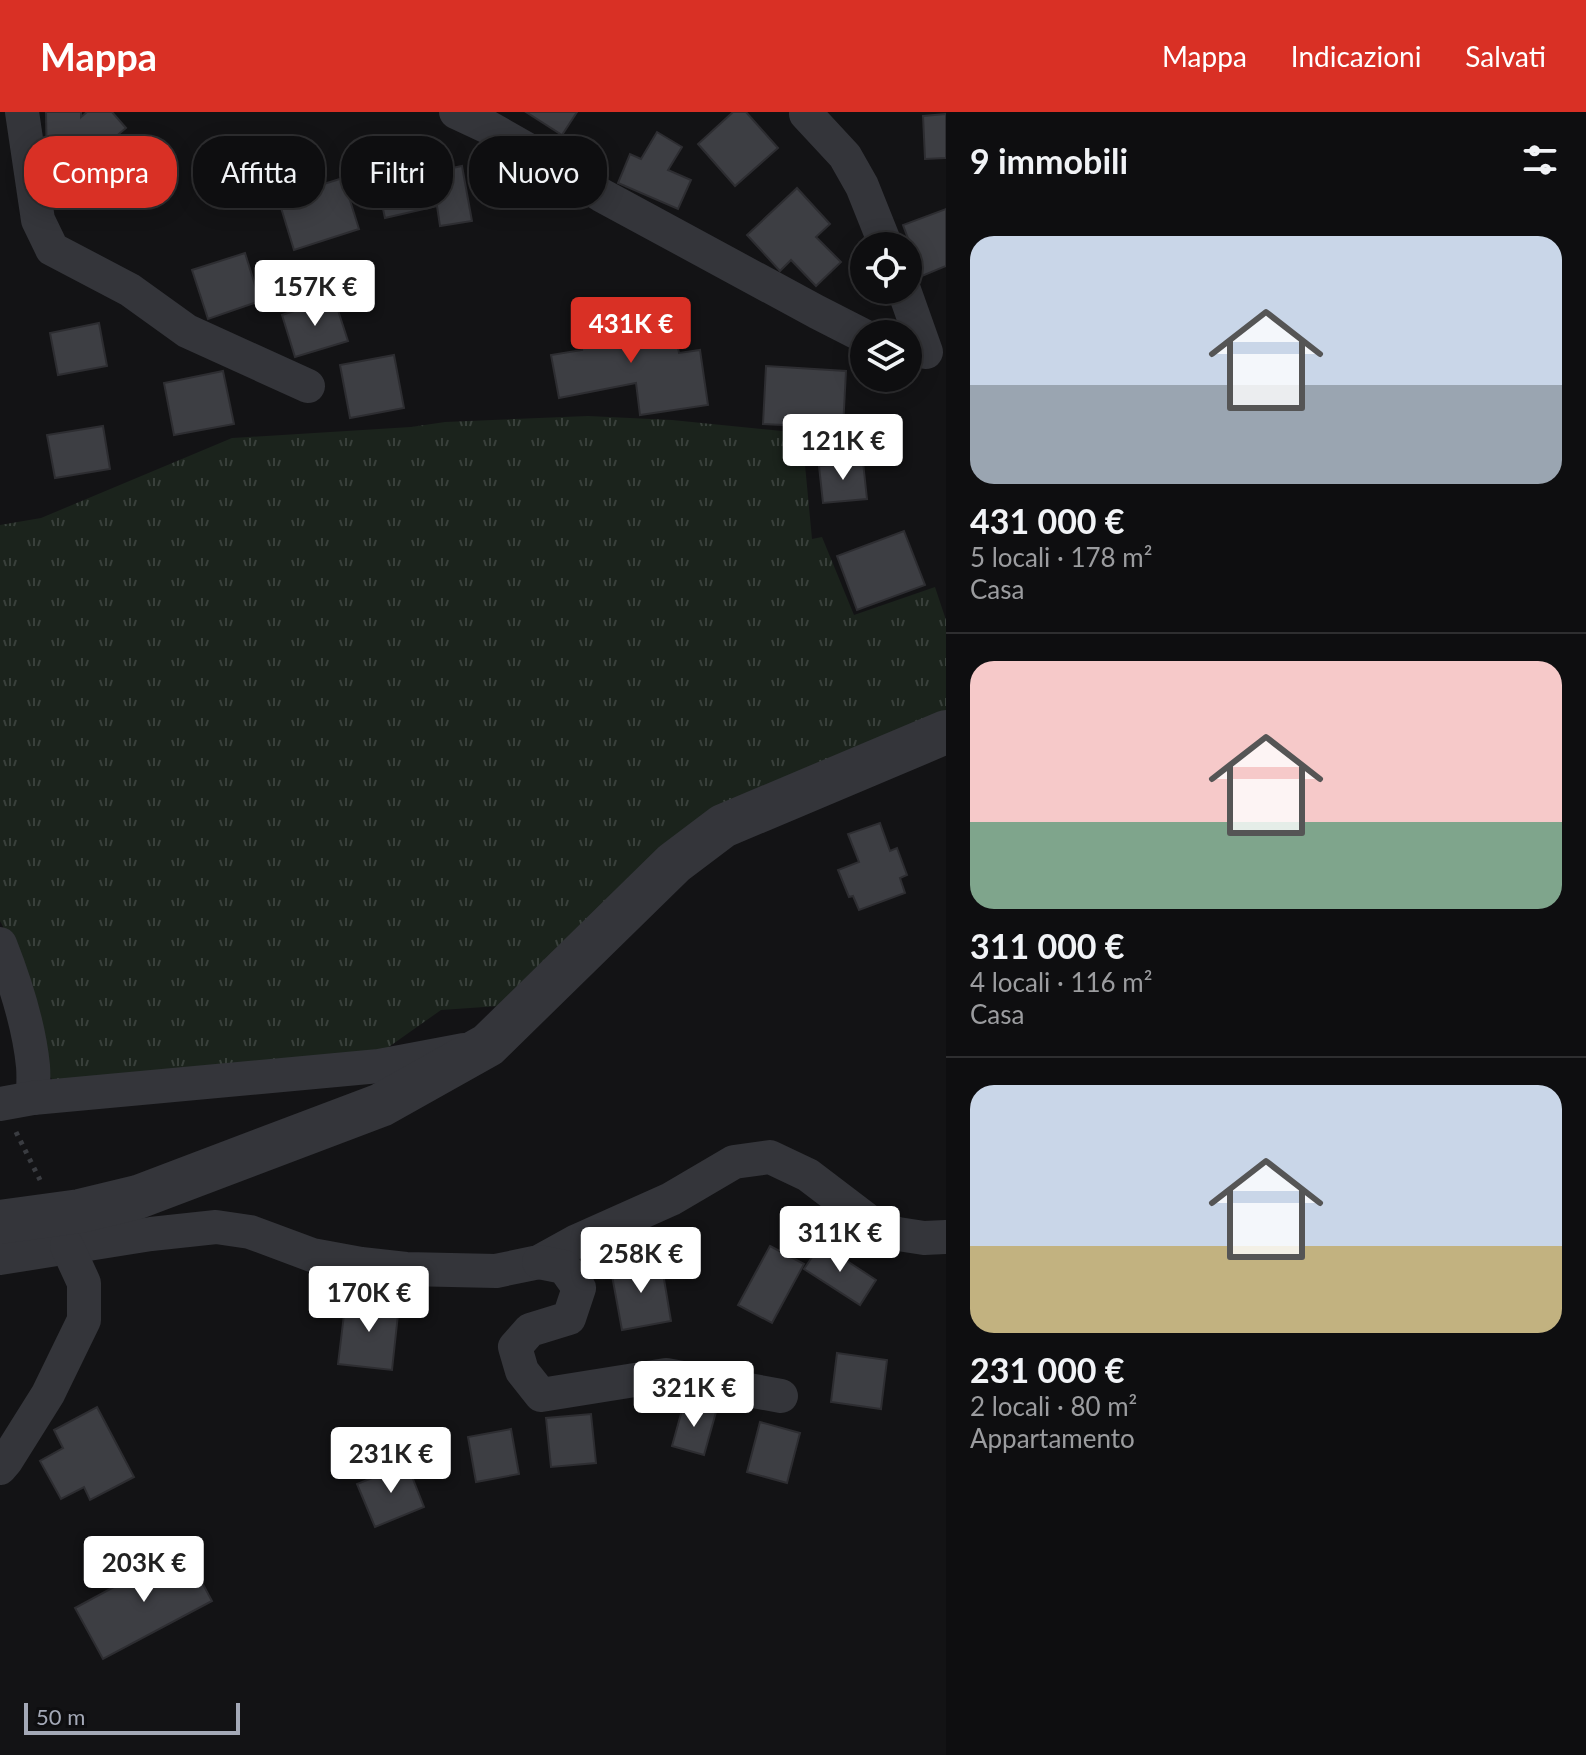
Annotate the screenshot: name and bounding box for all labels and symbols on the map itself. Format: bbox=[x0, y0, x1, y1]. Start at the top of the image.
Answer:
pin: 157K € bbox=[250, 260, 380, 328]
pin: 431K € bbox=[566, 297, 696, 365]
pin: 121K € bbox=[778, 414, 908, 482]
pin: 311K € bbox=[775, 1206, 905, 1274]
pin: 258K € bbox=[576, 1227, 706, 1295]
pin: 170K € bbox=[304, 1266, 434, 1334]
pin: 321K € bbox=[629, 1361, 759, 1429]
pin: 231K € bbox=[326, 1427, 456, 1495]
pin: 203K € bbox=[79, 1536, 209, 1604]
scale bar bbox=[24, 1699, 240, 1735]

